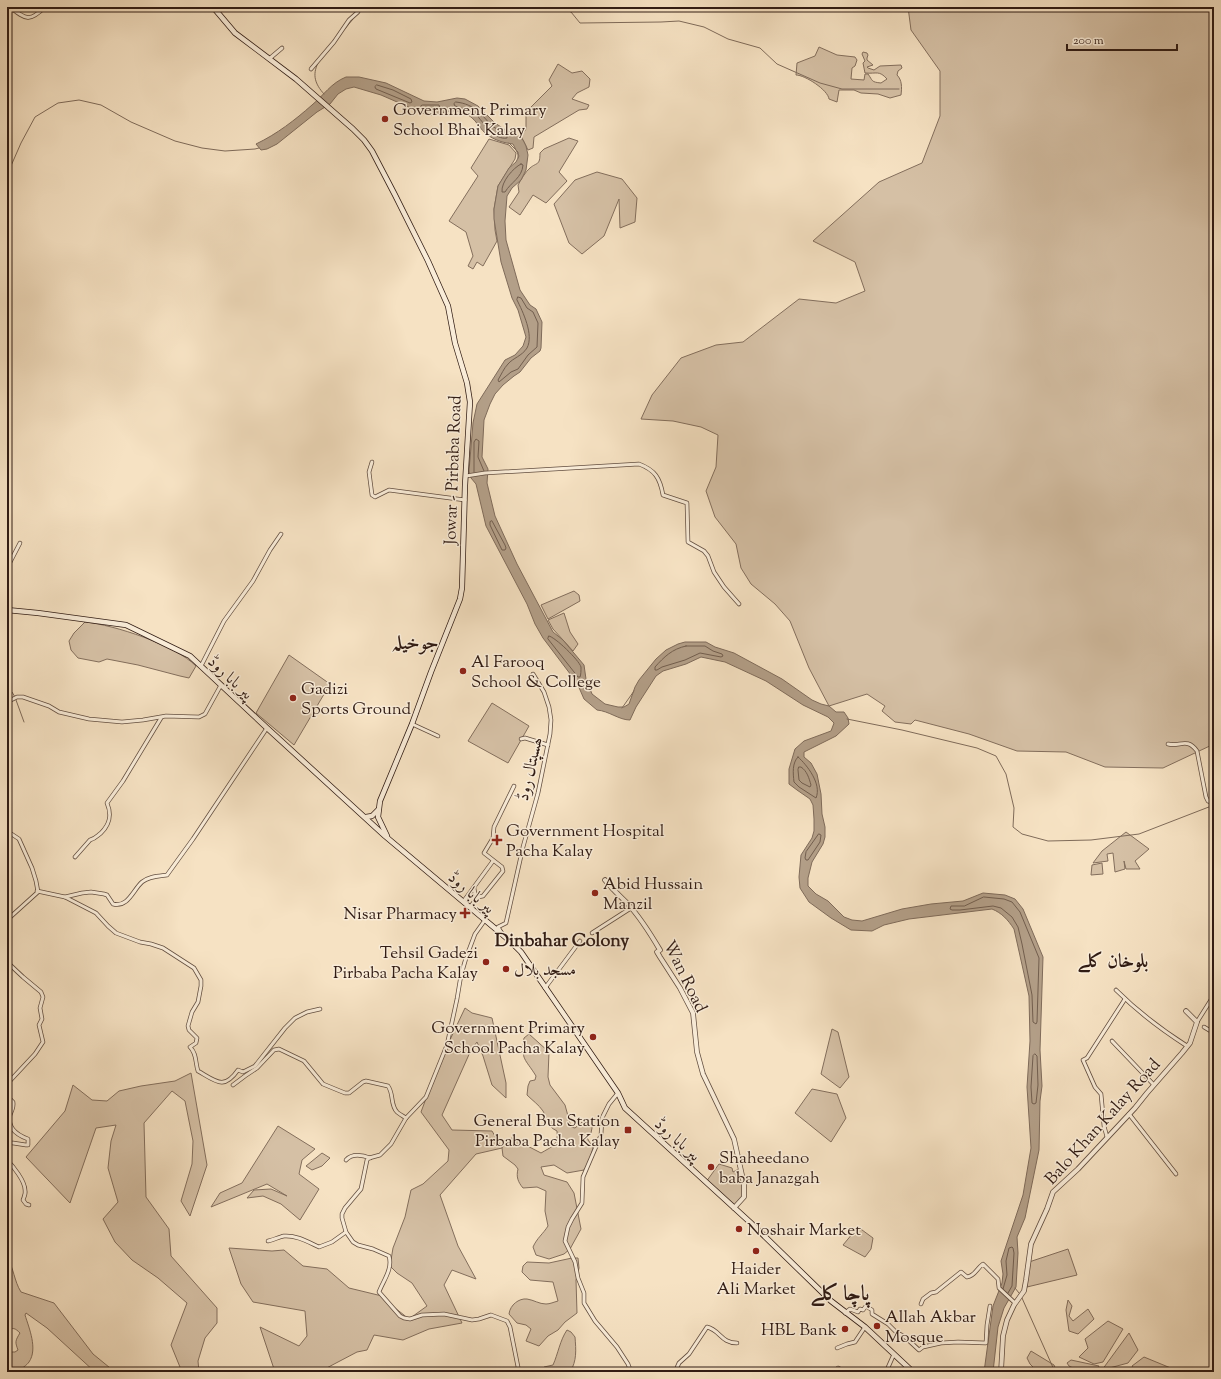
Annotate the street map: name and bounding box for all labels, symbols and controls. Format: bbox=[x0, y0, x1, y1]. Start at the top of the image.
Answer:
scale bar bbox=[1067, 26, 1177, 52]
text: 200 m bbox=[1073, 32, 1104, 50]
place label: Government Primary School Bhai Kalay bbox=[393, 99, 547, 143]
marker: Government Primary School Bhai Kalay bbox=[380, 114, 390, 124]
street label: Jowar - Pirbaba Road bbox=[439, 394, 469, 546]
district label: جوخیلہ bbox=[391, 631, 439, 658]
street label: پیر بابا روڈ bbox=[201, 651, 259, 707]
place label: Al Farooq School & College bbox=[471, 651, 601, 695]
marker: Al Farooq School & College bbox=[458, 666, 468, 676]
place label: Gadizi Sports Ground bbox=[301, 678, 412, 722]
marker: Gadizi Sports Ground bbox=[288, 693, 298, 703]
street label: ھسپتال روڈ bbox=[512, 735, 550, 804]
place label: Government Hospital Pacha Kalay bbox=[506, 820, 665, 864]
marker: Government Hospital Pacha Kalay bbox=[491, 834, 503, 846]
street label: پیر بابا روڈ bbox=[442, 867, 500, 921]
place label: Abid Hussain Manzil bbox=[603, 873, 703, 917]
marker: Abid Hussain Manzil bbox=[590, 888, 600, 898]
place label: Nisar Pharmacy bbox=[344, 903, 458, 927]
marker: Nisar Pharmacy bbox=[460, 908, 470, 918]
district label: Dinbahar Colony bbox=[495, 929, 629, 955]
street label: Wan Road bbox=[656, 937, 712, 1017]
place label: Tehsil Gadezi Pirbaba Pacha Kalay bbox=[333, 942, 479, 986]
district label: بلوخان كلے bbox=[1078, 949, 1149, 976]
marker: Tehsil Gadezi Pirbaba Pacha Kalay bbox=[481, 957, 491, 967]
place label: مسجد بلال bbox=[514, 959, 576, 983]
marker: مسجد بلال bbox=[501, 964, 511, 974]
place label: Government Primary School Pacha Kalay bbox=[431, 1017, 586, 1061]
marker: Government Primary School Pacha Kalay bbox=[588, 1032, 598, 1042]
street label: Balo Khan Kalay Road bbox=[1040, 1054, 1167, 1191]
place label: General Bus Station Pirbaba Pacha Kalay bbox=[473, 1110, 621, 1154]
street label: پیر بابا روڈ bbox=[648, 1113, 706, 1168]
marker: General Bus Station Pirbaba Pacha Kalay bbox=[623, 1125, 633, 1135]
place label: Shaheedano baba Janazgah bbox=[719, 1147, 820, 1191]
marker: Shaheedano baba Janazgah bbox=[706, 1162, 716, 1172]
place label: Noshair Market bbox=[747, 1219, 861, 1243]
marker: Noshair Market bbox=[734, 1224, 744, 1234]
marker: Haider Ali Market bbox=[751, 1246, 761, 1256]
place label: Haider Ali Market bbox=[716, 1258, 796, 1302]
district label: پاچا کلے bbox=[810, 1280, 872, 1310]
place label: Allah Akbar Mosque bbox=[885, 1306, 977, 1350]
place label: HBL Bank bbox=[761, 1319, 837, 1343]
marker: Allah Akbar Mosque bbox=[872, 1321, 882, 1331]
marker: HBL Bank bbox=[840, 1324, 850, 1334]

